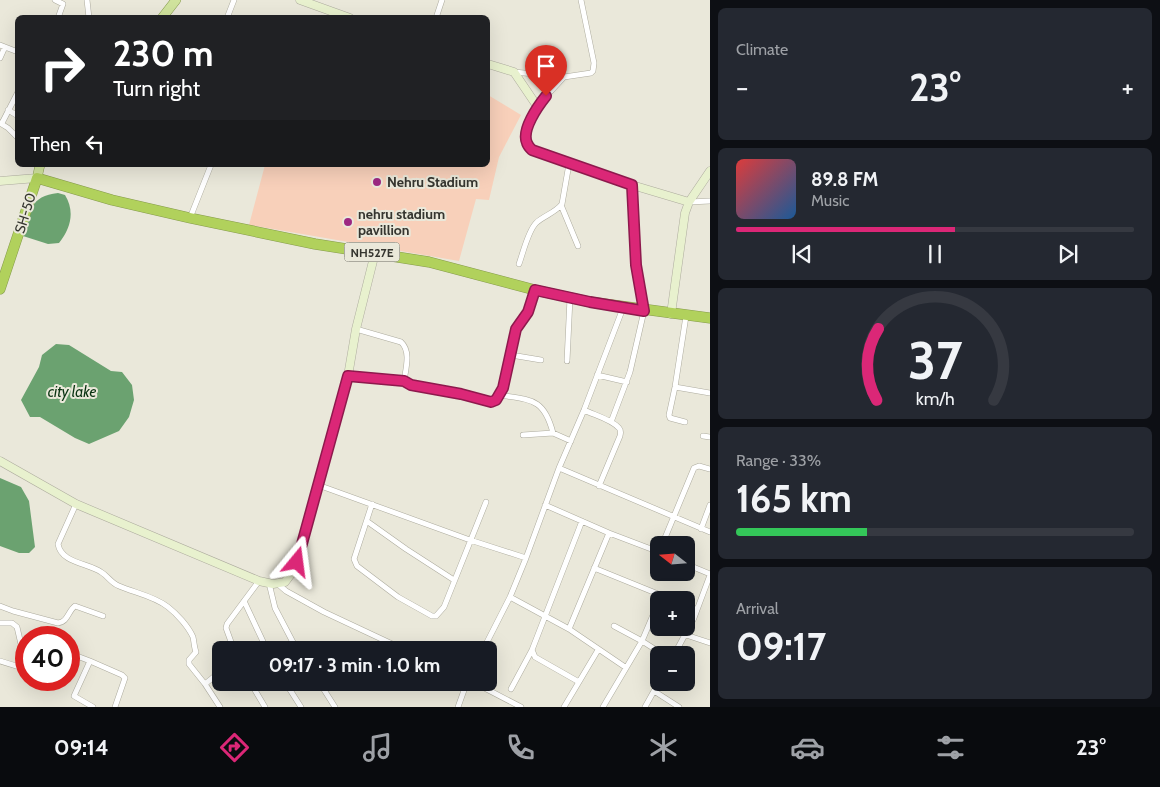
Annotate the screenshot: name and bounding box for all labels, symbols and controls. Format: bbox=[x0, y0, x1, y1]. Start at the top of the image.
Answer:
text: 230 m bbox=[113, 32, 213, 75]
icon: right bbox=[30, 35, 95, 100]
text: Climate bbox=[736, 40, 788, 59]
pin bbox=[525, 45, 567, 96]
icon: arrive bbox=[532, 52, 560, 80]
text: 23° bbox=[909, 64, 961, 111]
text: − bbox=[736, 70, 748, 104]
text: + bbox=[1122, 70, 1134, 104]
text: Turn right bbox=[113, 75, 200, 102]
icon: left bbox=[81, 130, 109, 158]
text: Then bbox=[30, 133, 71, 156]
text: 89.8 FM bbox=[811, 168, 878, 191]
place label: Nehru Stadium bbox=[387, 173, 478, 191]
marker: Nehru Stadium bbox=[371, 176, 383, 188]
street label: SH-50 bbox=[10, 190, 40, 235]
text: Music bbox=[811, 191, 849, 210]
place label: nehru stadium pavillion bbox=[358, 205, 445, 239]
marker: nehru stadium pavillion bbox=[342, 216, 354, 228]
icon: previous bbox=[788, 240, 816, 268]
icon: pause bbox=[921, 240, 949, 268]
icon: next bbox=[1054, 240, 1082, 268]
road number: NH527E bbox=[344, 242, 400, 262]
text: 37 bbox=[908, 329, 963, 392]
water label: city lake bbox=[48, 383, 96, 401]
text: km/h bbox=[915, 388, 955, 409]
text: Range · 33% bbox=[736, 451, 821, 470]
text: 165 km bbox=[736, 475, 852, 522]
position arrow bbox=[270, 535, 322, 587]
north arrow bbox=[650, 536, 695, 581]
map controls bbox=[650, 536, 695, 691]
button: + bbox=[650, 591, 695, 636]
text: Arrival bbox=[736, 599, 779, 618]
text: 09:17 bbox=[736, 623, 826, 670]
speed limit sign: 40 bbox=[15, 626, 80, 691]
button: − bbox=[650, 646, 695, 691]
text: 09:17 · 3 min · 1.0 km bbox=[269, 654, 440, 677]
icon: directions bbox=[217, 730, 252, 765]
icon: music bbox=[360, 730, 395, 765]
icon: phone bbox=[503, 730, 538, 765]
icon: climate bbox=[646, 730, 681, 765]
icon: car bbox=[790, 730, 825, 765]
icon: filters bbox=[933, 730, 968, 765]
text: 09:14 bbox=[54, 734, 109, 761]
text: 23° bbox=[1076, 734, 1106, 761]

